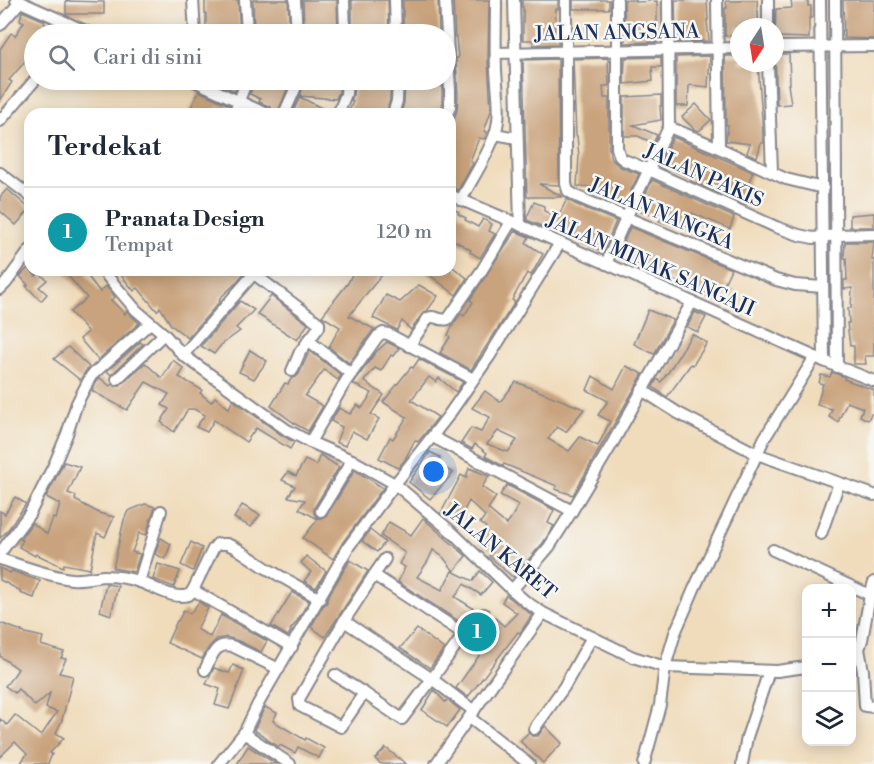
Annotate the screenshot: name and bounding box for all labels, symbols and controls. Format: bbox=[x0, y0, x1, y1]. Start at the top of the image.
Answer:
north arrow bbox=[730, 18, 784, 72]
street label: JALAN ANGSANA bbox=[533, 20, 701, 47]
search box bbox=[24, 24, 456, 90]
icon: search bbox=[45, 41, 78, 74]
text: Cari di sini bbox=[93, 44, 203, 71]
text: Terdekat bbox=[48, 131, 161, 163]
street label: JALAN PAKIS bbox=[639, 138, 767, 214]
street label: JALAN NANGKA bbox=[585, 172, 738, 257]
text: Pranata Design bbox=[105, 206, 265, 233]
street label: JALAN MINAK SANGAJI bbox=[542, 208, 759, 323]
text: 1 bbox=[63, 220, 72, 245]
text: 120 m bbox=[377, 220, 432, 245]
text: Tempat bbox=[105, 233, 174, 258]
your location bbox=[419, 457, 448, 486]
street label: JALAN KARET bbox=[438, 498, 561, 606]
map controls bbox=[802, 584, 856, 746]
button: + bbox=[802, 584, 856, 638]
pin: 1 bbox=[458, 610, 496, 654]
button: − bbox=[802, 638, 856, 692]
button: layers bbox=[802, 692, 856, 746]

